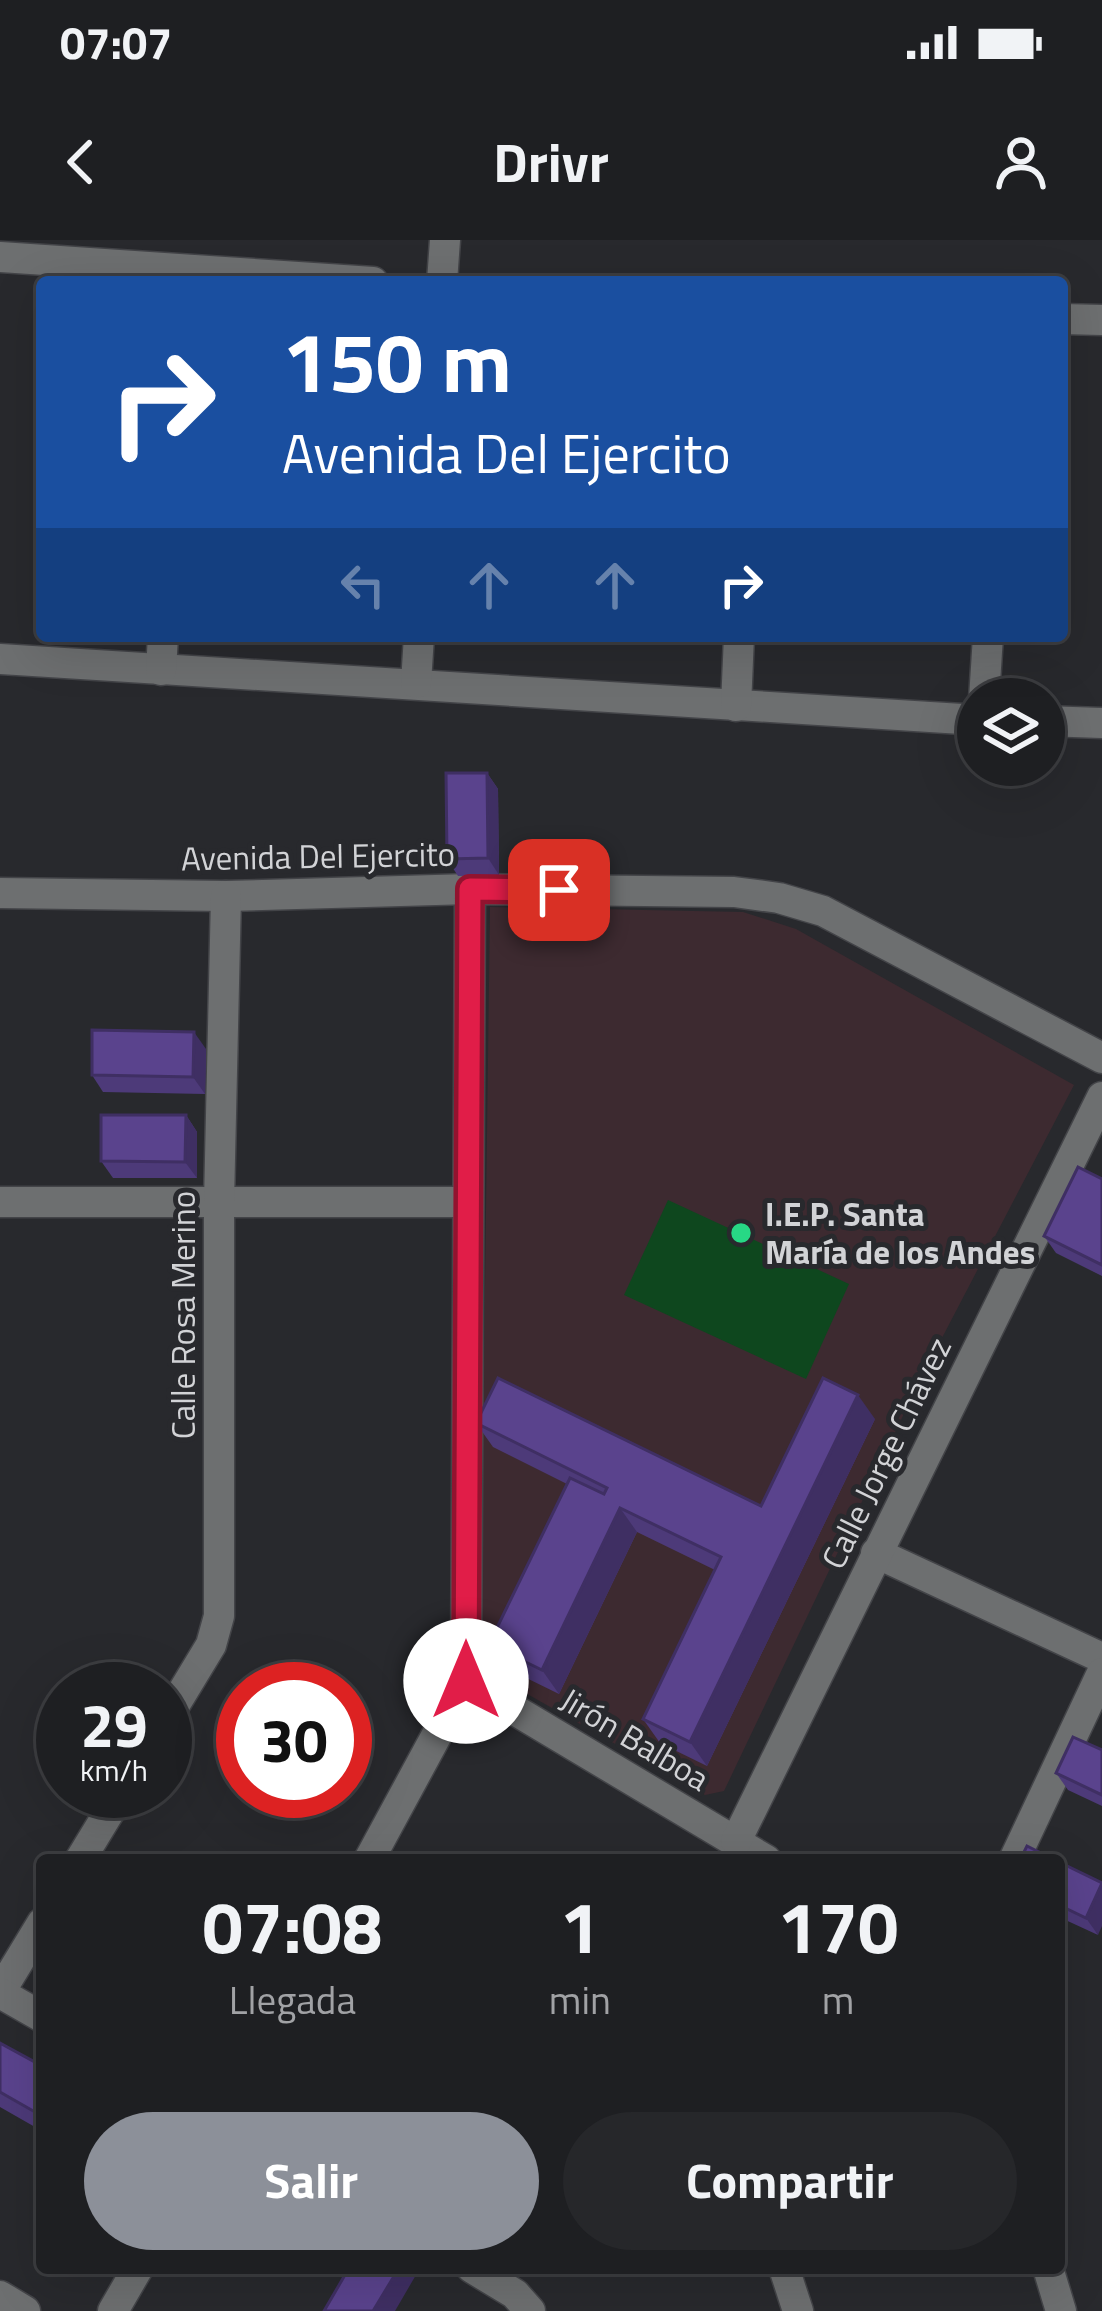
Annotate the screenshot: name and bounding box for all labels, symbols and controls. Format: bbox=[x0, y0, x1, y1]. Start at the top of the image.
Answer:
text: 07:07 bbox=[60, 8, 172, 76]
text: Drivr bbox=[493, 121, 609, 203]
icon: back bbox=[48, 129, 114, 195]
icon: person bbox=[988, 129, 1054, 195]
text: 150 m bbox=[282, 297, 512, 425]
icon: right bbox=[84, 324, 240, 480]
text: Avenida Del Ejercito bbox=[282, 412, 731, 494]
icon: left bbox=[330, 552, 396, 618]
icon: ahead bbox=[456, 552, 522, 618]
icon: ahead bbox=[582, 552, 648, 618]
icon: right bbox=[708, 552, 774, 618]
map controls bbox=[957, 678, 1065, 786]
button: layers bbox=[957, 678, 1065, 786]
street label: Avenida Del Ejercito bbox=[180, 829, 456, 883]
pin bbox=[508, 839, 610, 941]
icon: arrive bbox=[526, 857, 592, 923]
place label: I.E.P. Santa María de los Andes bbox=[765, 1189, 1035, 1277]
street label: Calle Rosa Merino bbox=[158, 1191, 208, 1439]
marker: I.E.P. Santa María de los Andes bbox=[728, 1220, 754, 1246]
street label: Calle Jorge Chávez bbox=[808, 1329, 964, 1577]
position arrow bbox=[403, 1618, 529, 1744]
speed limit sign: 30 bbox=[216, 1662, 372, 1818]
street label: Jirón Balboa bbox=[551, 1675, 719, 1803]
text: 29 bbox=[80, 1679, 148, 1770]
text: km/h bbox=[80, 1747, 148, 1793]
text: 07:08 bbox=[203, 1871, 382, 1981]
text: 1 bbox=[560, 1871, 600, 1981]
text: 170 bbox=[777, 1871, 898, 1981]
text: Llegada bbox=[229, 1970, 356, 2029]
text: min bbox=[549, 1970, 611, 2029]
text: m bbox=[822, 1970, 854, 2029]
button: Salir bbox=[84, 2112, 539, 2250]
button: Compartir bbox=[563, 2112, 1017, 2250]

